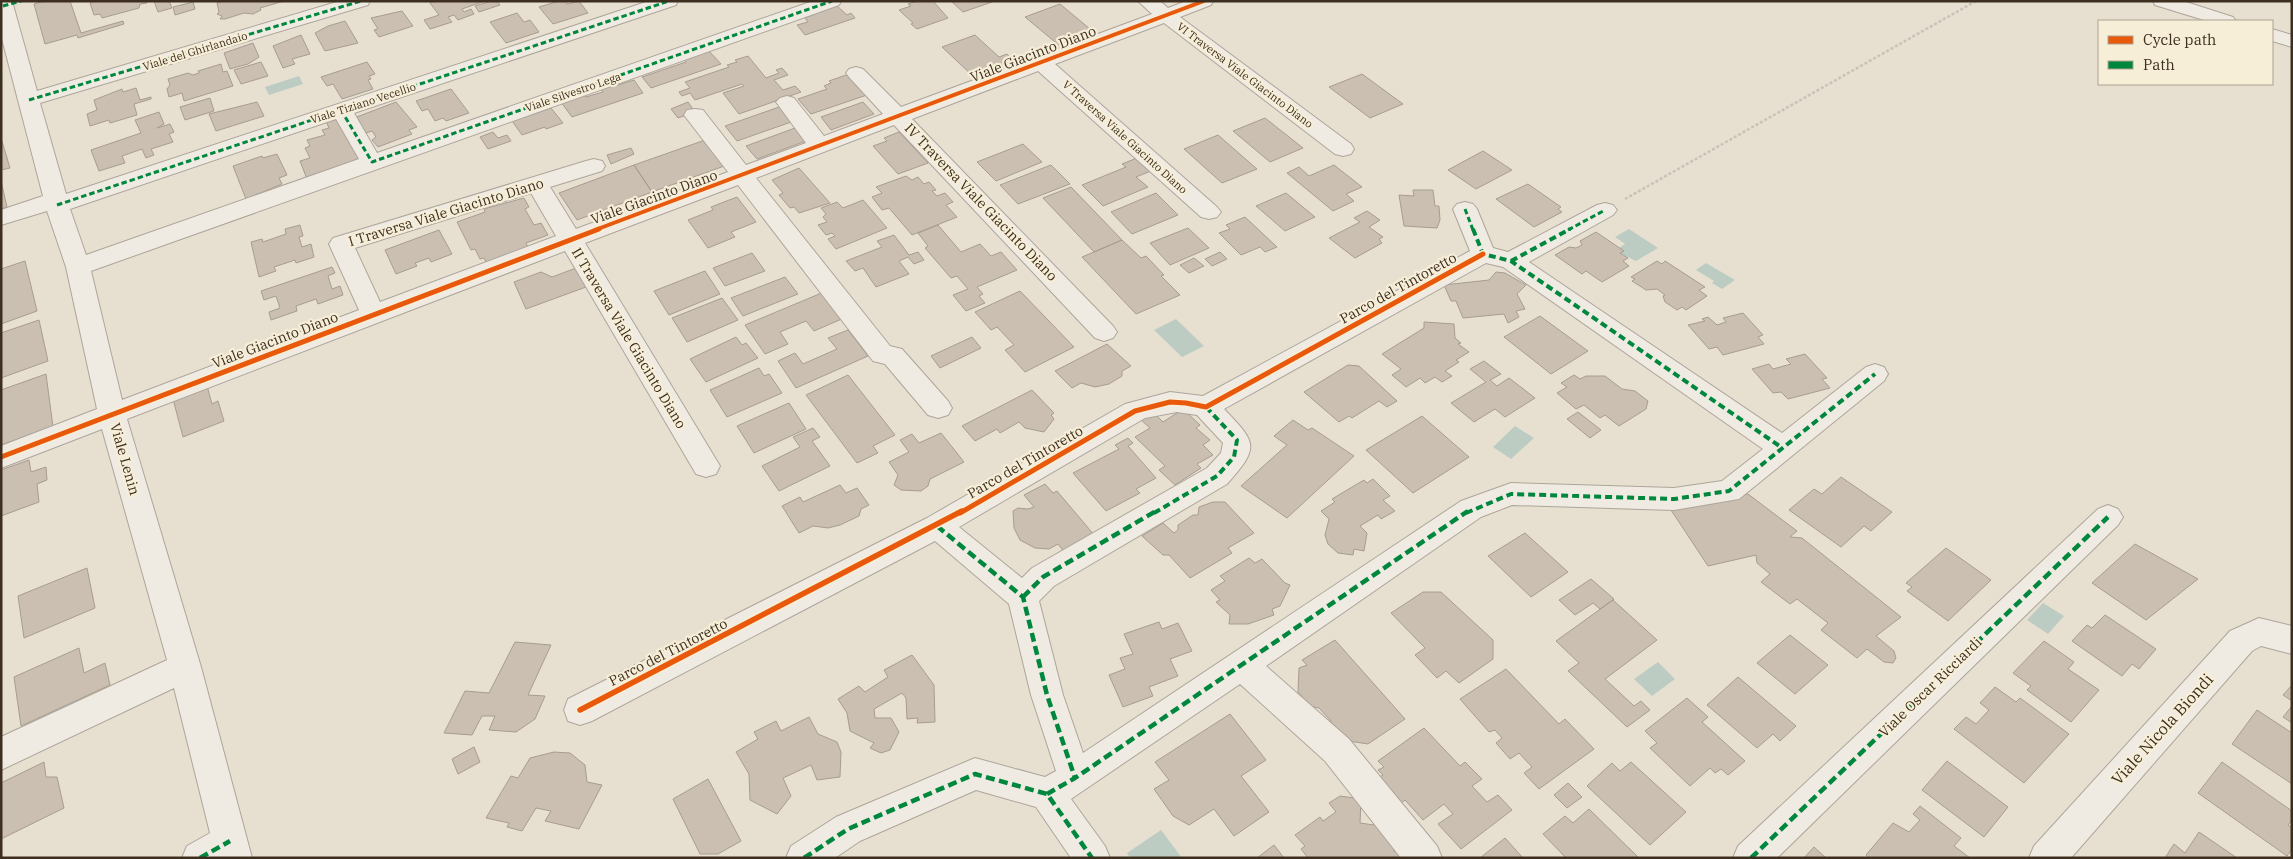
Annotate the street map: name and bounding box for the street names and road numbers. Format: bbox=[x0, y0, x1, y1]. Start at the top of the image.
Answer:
street label: VI Traversa Viale Giacinto Diano bbox=[1174, 19, 1316, 131]
street label: Viale Giacinto Diano bbox=[967, 22, 1099, 86]
street label: Viale del Ghirlandaio bbox=[141, 28, 249, 74]
street label: Viale Silvestro Lega bbox=[523, 69, 623, 115]
street label: V Traversa Viale Giacinto Diano bbox=[1060, 77, 1190, 197]
street label: Viale Tiziano Vecellio bbox=[308, 79, 418, 127]
street label: IV Traversa Viale Giacinto Diano bbox=[901, 119, 1061, 285]
street label: Viale Giacinto Diano bbox=[588, 166, 720, 228]
street label: I Traversa Viale Giacinto Diano bbox=[346, 174, 546, 250]
street label: II Traversa Viale Giacinto Diano bbox=[568, 244, 690, 432]
street label: Parco del Tintoretto bbox=[1336, 248, 1460, 328]
street label: Viale Giacinto Diano bbox=[209, 308, 341, 372]
street label: Viale Lenin bbox=[106, 421, 144, 497]
street label: Parco del Tintoretto bbox=[964, 421, 1086, 502]
street label: Parco del Tintoretto bbox=[606, 614, 730, 690]
street label: Viale Oscar Ricciardi bbox=[1875, 633, 1985, 741]
street label: Viale Nicola Biondi bbox=[2107, 669, 2217, 789]

